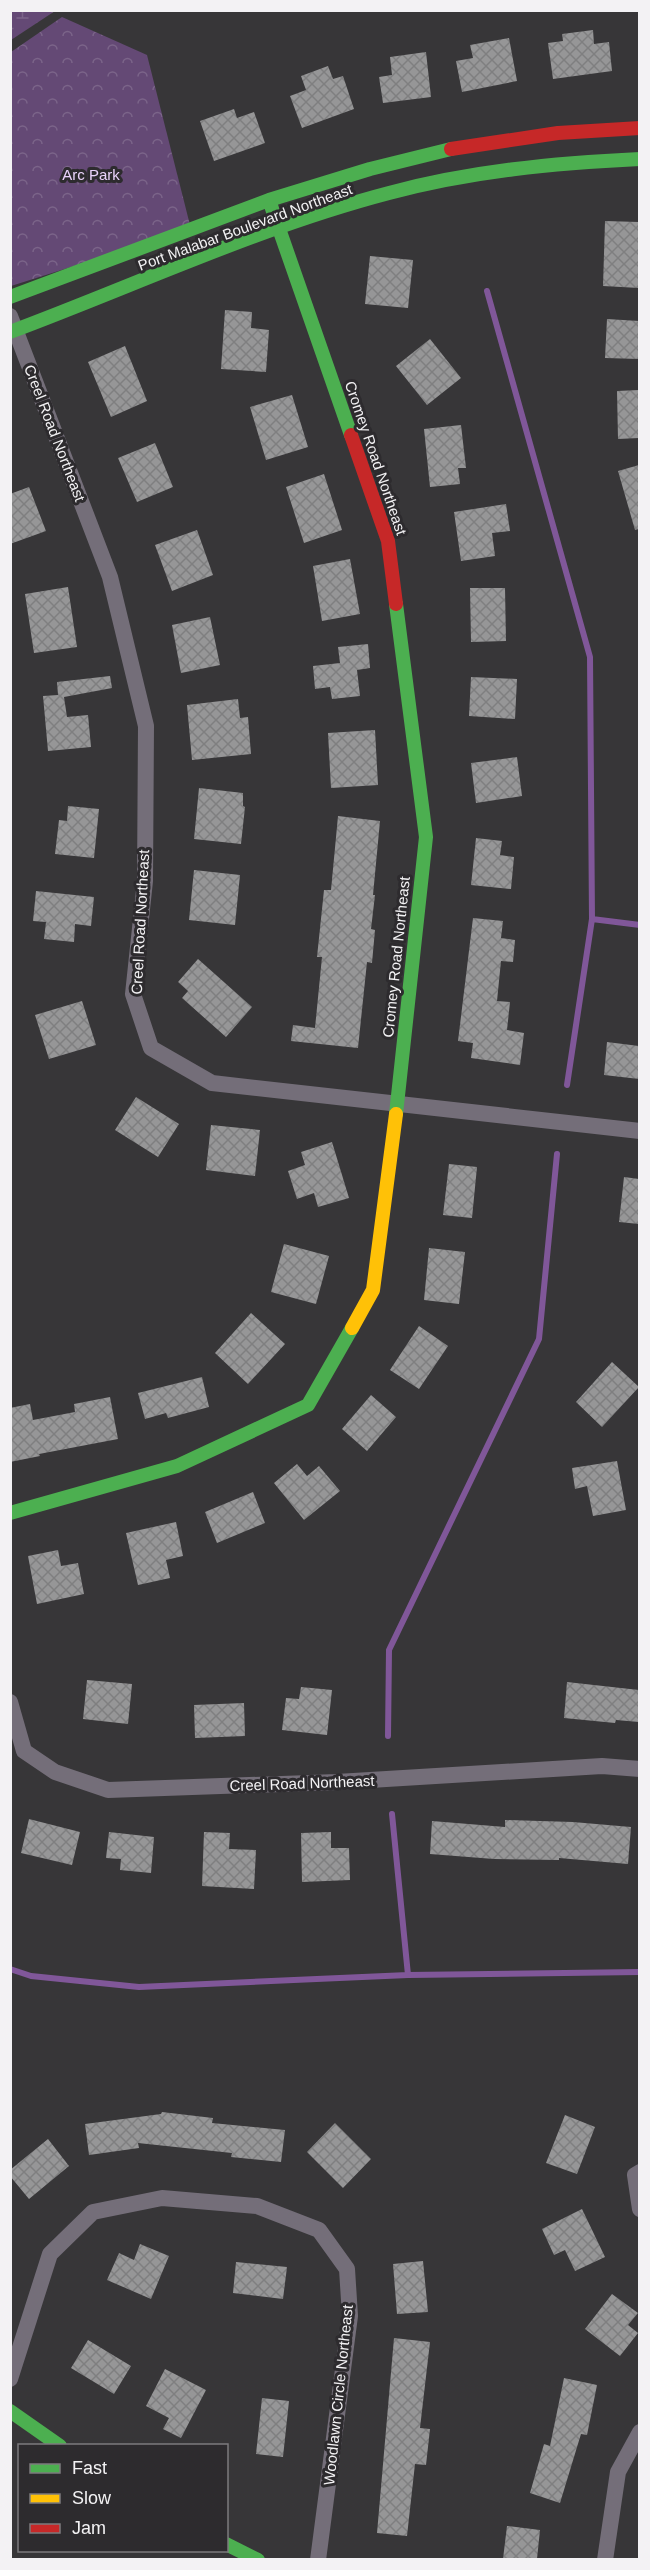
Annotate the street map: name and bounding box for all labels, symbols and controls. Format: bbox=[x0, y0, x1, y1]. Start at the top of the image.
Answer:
park label: Arc Park bbox=[62, 166, 120, 183]
street label: Port Malabar Boulevard Northeast bbox=[136, 180, 355, 274]
street label: Creel Road Northeast bbox=[21, 362, 89, 505]
street label: Cromey Road Northeast bbox=[342, 379, 411, 538]
street label: Creel Road Northeast bbox=[128, 848, 152, 995]
street label: Cromey Road Northeast bbox=[379, 875, 413, 1038]
street label: Creel Road Northeast bbox=[229, 1772, 376, 1794]
street label: Woodlawn Circle Northeast bbox=[320, 2303, 356, 2486]
legend bbox=[18, 2444, 228, 2552]
text: Fast bbox=[72, 2458, 107, 2478]
text: Slow bbox=[72, 2488, 112, 2508]
text: Jam bbox=[72, 2518, 106, 2538]

